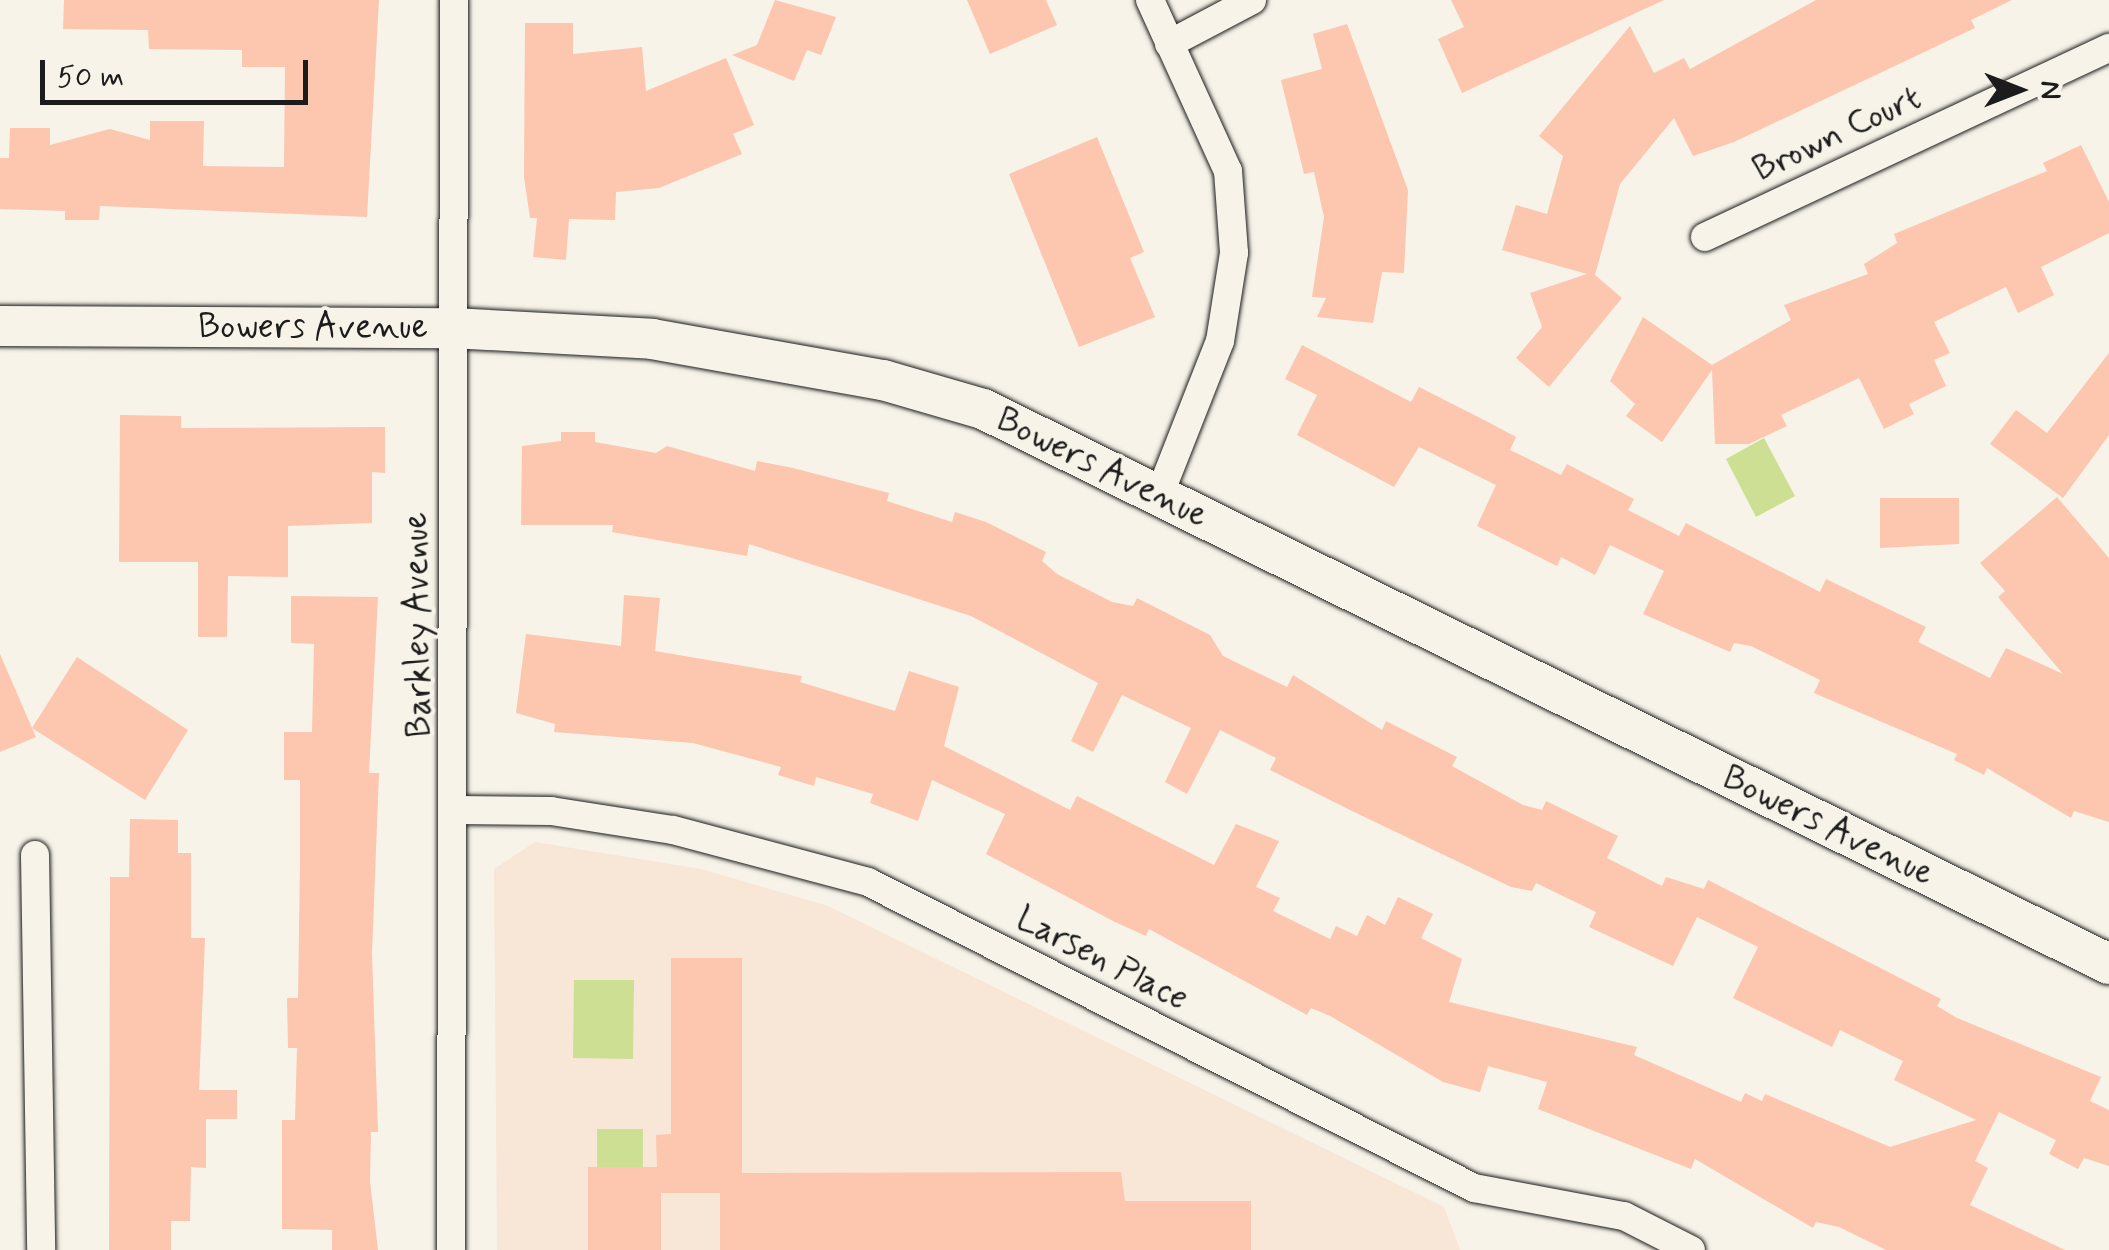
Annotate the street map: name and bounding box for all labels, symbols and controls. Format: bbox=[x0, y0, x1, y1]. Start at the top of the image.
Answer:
scale bar bbox=[45, 40, 312, 102]
north arrow bbox=[1969, 40, 2069, 140]
text: 50 m bbox=[57, 58, 124, 97]
street label: Brown Court bbox=[1743, 75, 1931, 193]
text: N bbox=[2031, 81, 2068, 99]
street label: Bowers Avenue bbox=[200, 306, 426, 348]
street label: Bowers Avenue bbox=[991, 399, 1213, 537]
street label: Barkley Avenue bbox=[395, 507, 441, 743]
street label: Bowers Avenue bbox=[1717, 757, 1939, 895]
street label: Larsen Place bbox=[1009, 898, 1195, 1020]

